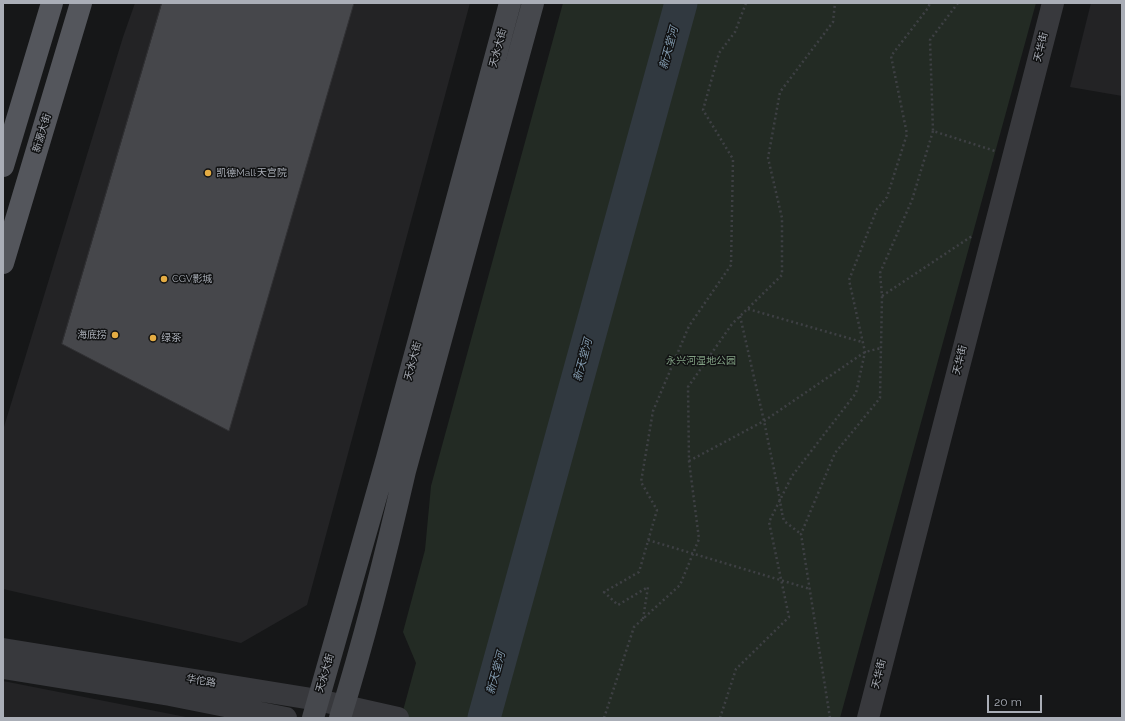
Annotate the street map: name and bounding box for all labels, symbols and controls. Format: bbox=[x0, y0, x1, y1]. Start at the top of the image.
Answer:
water label: 新天堂河 bbox=[657, 25, 681, 71]
street label: 天水大街 bbox=[487, 27, 509, 69]
street label: 天华街 bbox=[1032, 31, 1050, 63]
street label: 新源大街 bbox=[30, 112, 54, 154]
place label: 凯德Mall·天宫院 bbox=[216, 167, 287, 179]
marker: 凯德Mall·天宫院 bbox=[203, 168, 213, 178]
place label: CGV影城 bbox=[172, 273, 213, 285]
marker: CGV影城 bbox=[159, 274, 169, 284]
place label: 海底捞 bbox=[77, 329, 107, 341]
marker: 海底捞 bbox=[110, 330, 120, 340]
place label: 绿茶 bbox=[161, 332, 181, 344]
marker: 绿茶 bbox=[148, 333, 158, 343]
water label: 新天堂河 bbox=[571, 337, 595, 383]
street label: 天水大街 bbox=[402, 340, 424, 382]
street label: 天华街 bbox=[951, 344, 969, 376]
park label: 永兴河湿地公园 bbox=[666, 355, 736, 367]
water label: 新天堂河 bbox=[484, 650, 508, 696]
street label: 天水大街 bbox=[314, 652, 336, 694]
street label: 天华街 bbox=[870, 658, 888, 690]
street label: 华佗路 bbox=[185, 673, 217, 689]
scale bar bbox=[989, 687, 1044, 713]
text: 20 m bbox=[994, 695, 1022, 709]

